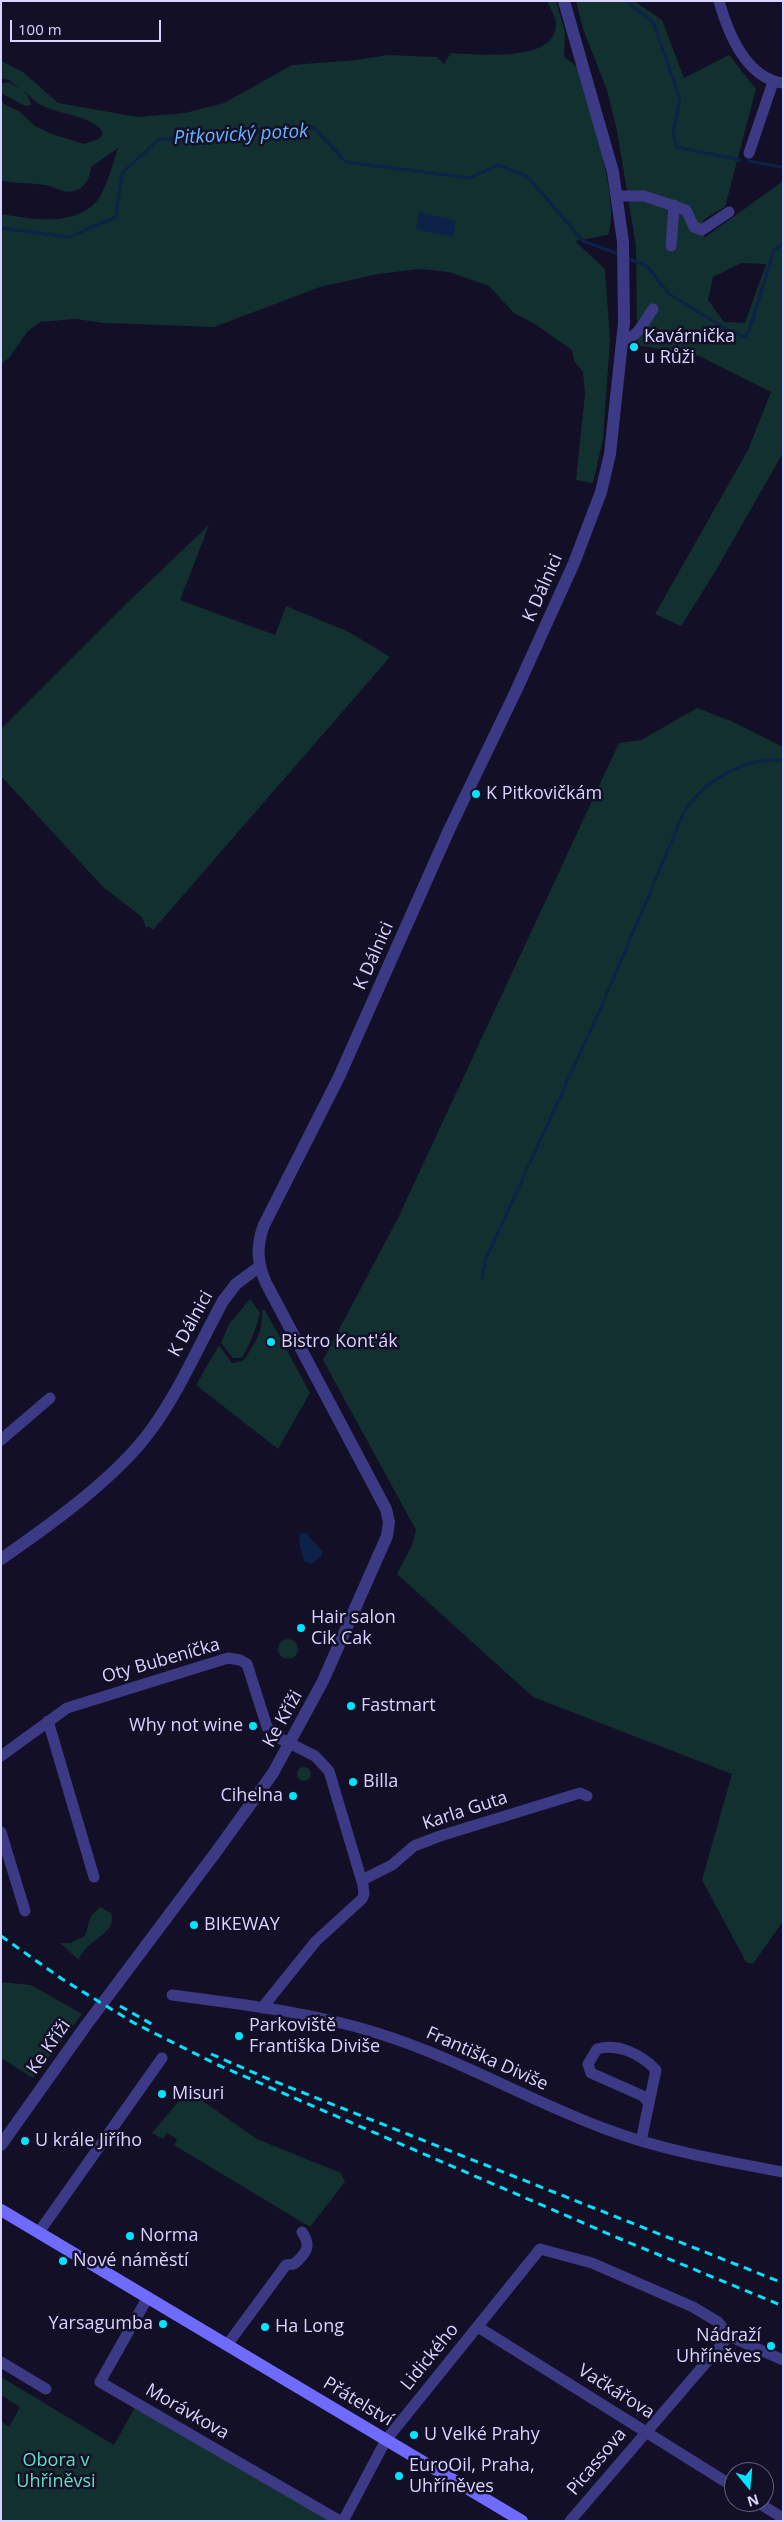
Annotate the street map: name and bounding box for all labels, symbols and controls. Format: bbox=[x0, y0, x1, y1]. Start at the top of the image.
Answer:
scale bar bbox=[12, 10, 164, 42]
text: 100 m bbox=[18, 19, 62, 39]
water label: Pitkovický potok bbox=[173, 120, 309, 150]
place label: Kavárnička u Růži bbox=[644, 326, 735, 368]
marker: Kavárnička u Růži bbox=[628, 341, 640, 353]
street label: K Dálnici bbox=[518, 551, 568, 625]
place label: K Pitkovičkám bbox=[486, 783, 602, 805]
marker: K Pitkovičkám bbox=[470, 788, 482, 800]
street label: K Dálnici bbox=[349, 919, 399, 993]
street label: K Dálnici bbox=[164, 1287, 218, 1361]
place label: Bistro Kont'ák bbox=[281, 1331, 398, 1353]
marker: Bistro Kont'ák bbox=[265, 1336, 277, 1348]
place label: Hair salon Cik Cak bbox=[311, 1607, 396, 1650]
marker: Hair salon Cik Cak bbox=[295, 1622, 307, 1634]
street label: Oty Bubeníčka bbox=[100, 1634, 222, 1688]
street label: Ke Kříži bbox=[259, 1687, 307, 1751]
place label: Fastmart bbox=[361, 1695, 436, 1717]
marker: Fastmart bbox=[345, 1700, 357, 1712]
place label: Why not wine bbox=[129, 1715, 243, 1737]
marker: Why not wine bbox=[247, 1720, 259, 1732]
place label: Billa bbox=[363, 1771, 398, 1793]
marker: Billa bbox=[347, 1776, 359, 1788]
place label: Cihelna bbox=[220, 1785, 283, 1807]
street label: Karla Guta bbox=[420, 1787, 510, 1835]
marker: Cihelna bbox=[287, 1790, 299, 1802]
place label: BIKEWAY bbox=[204, 1914, 280, 1936]
marker: BIKEWAY bbox=[188, 1919, 200, 1931]
place label: Parkoviště Františka Diviše bbox=[249, 2015, 380, 2058]
street label: Ke Kříži bbox=[22, 2016, 76, 2078]
street label: Františka Diviše bbox=[423, 2022, 551, 2096]
marker: Parkoviště Františka Diviše bbox=[233, 2030, 245, 2042]
place label: Misuri bbox=[172, 2083, 224, 2105]
marker: Misuri bbox=[156, 2088, 168, 2100]
place label: U krále Jiřího bbox=[35, 2130, 142, 2152]
marker: U krále Jiřího bbox=[19, 2135, 31, 2147]
place label: Norma bbox=[140, 2225, 198, 2247]
marker: Norma bbox=[124, 2230, 136, 2242]
place label: Nové náměstí bbox=[73, 2250, 189, 2272]
marker: Nové náměstí bbox=[57, 2255, 69, 2267]
place label: Yarsagumba bbox=[49, 2313, 153, 2335]
place label: Ha Long bbox=[275, 2316, 344, 2338]
marker: Yarsagumba bbox=[157, 2318, 169, 2330]
street label: Lidického bbox=[397, 2319, 463, 2395]
marker: Ha Long bbox=[259, 2321, 271, 2333]
place label: Nádraží Uhříněves bbox=[676, 2325, 761, 2368]
marker: Nádraží Uhříněves bbox=[765, 2340, 777, 2352]
street label: Vačkářova bbox=[574, 2360, 658, 2424]
street label: Přátelství bbox=[319, 2373, 397, 2431]
street label: Morávkova bbox=[141, 2379, 233, 2445]
place label: U Velké Prahy bbox=[424, 2424, 540, 2446]
street label: Picassova bbox=[563, 2424, 631, 2500]
marker: U Velké Prahy bbox=[408, 2429, 420, 2441]
park label: Obora v Uhříněvsi bbox=[16, 2450, 96, 2492]
place label: EuroOil, Praha, Uhříněves bbox=[409, 2455, 535, 2498]
north arrow bbox=[724, 2462, 774, 2512]
marker: EuroOil, Praha, Uhříněves bbox=[393, 2470, 405, 2482]
text: N bbox=[745, 2490, 761, 2512]

